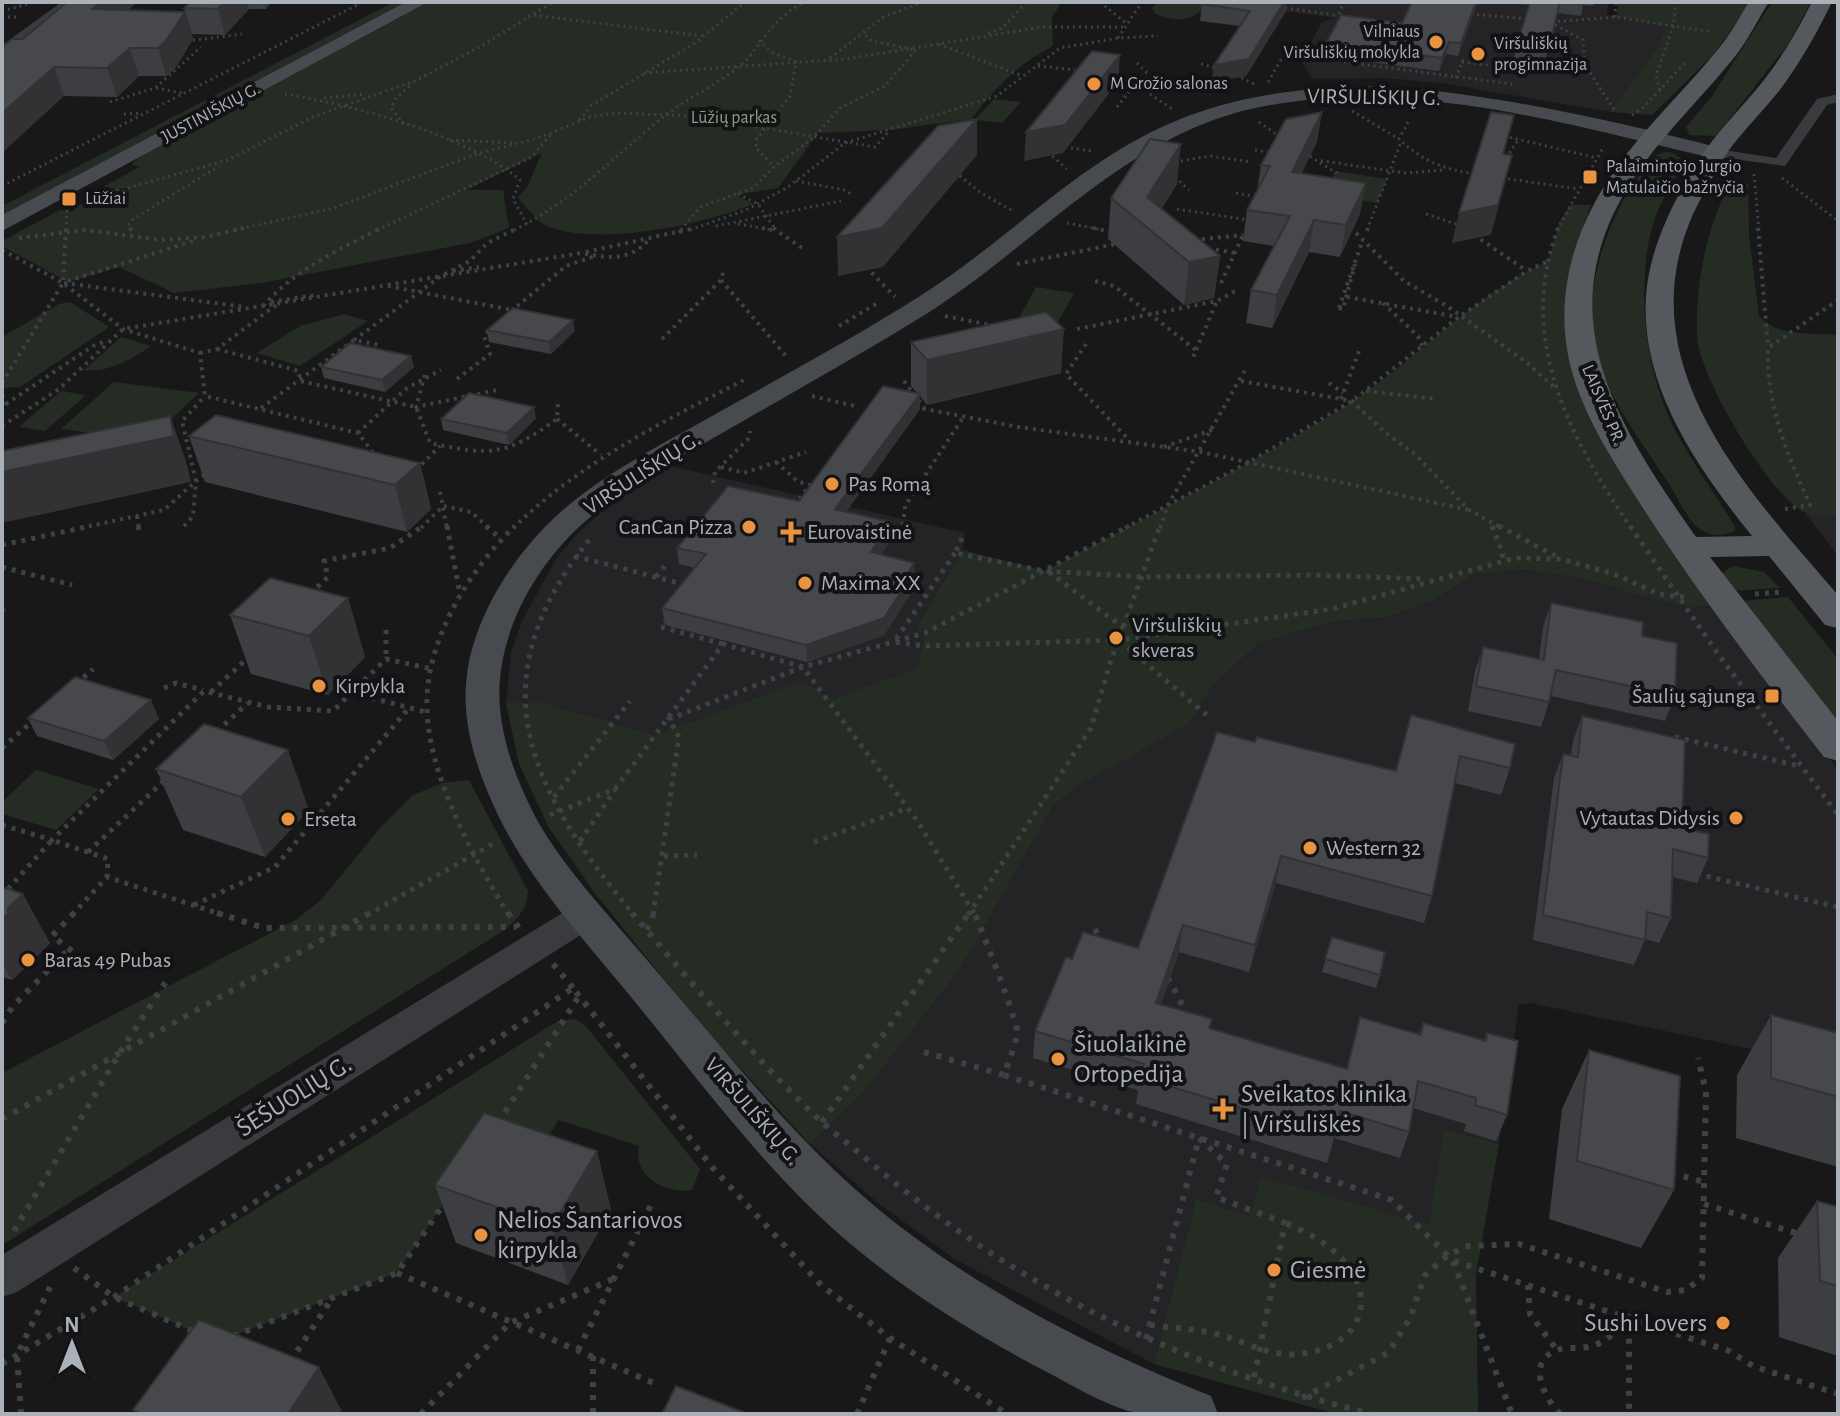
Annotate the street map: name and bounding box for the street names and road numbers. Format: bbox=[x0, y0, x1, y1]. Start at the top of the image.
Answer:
street label: JUSTINIŠKIŲ G. bbox=[158, 77, 263, 146]
street label: VIRŠULIŠKIŲ G. bbox=[1307, 84, 1441, 109]
street label: LAISVĖS PR. bbox=[1578, 362, 1630, 448]
street label: VIRŠULIŠKIŲ G. bbox=[579, 427, 704, 519]
street label: ŠEŠUOLIŲ G. bbox=[232, 1050, 356, 1141]
street label: VIRŠULIŠKIŲ G. bbox=[701, 1053, 806, 1169]

